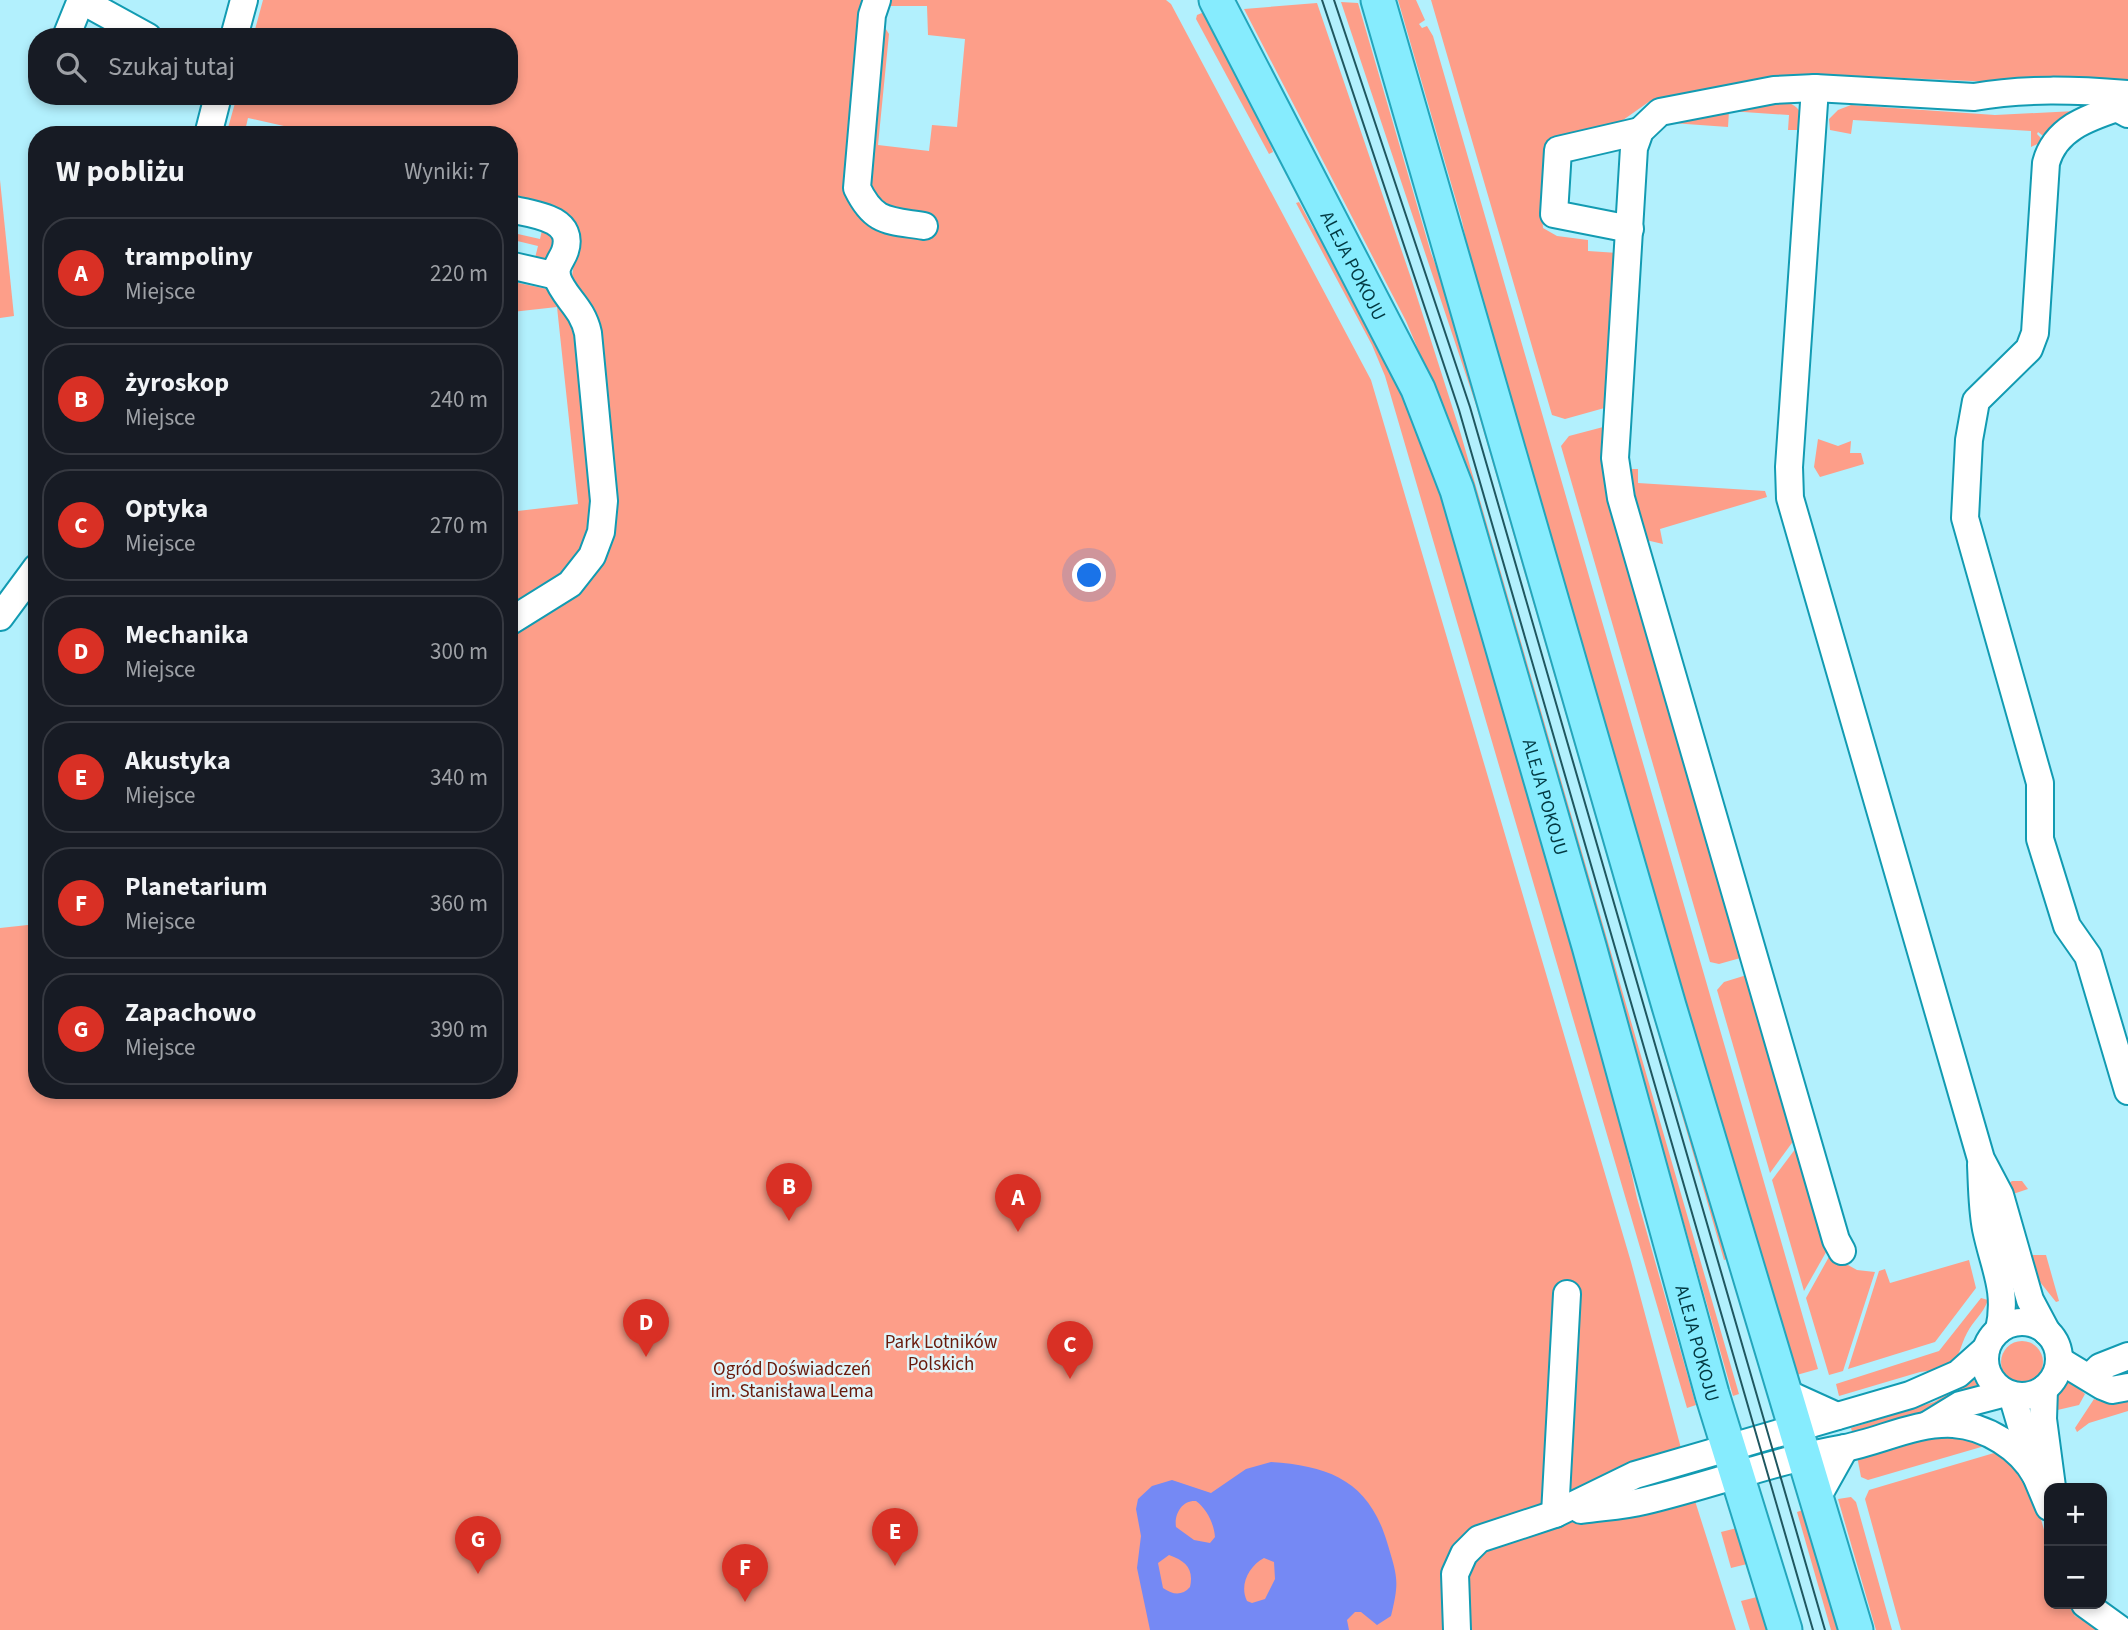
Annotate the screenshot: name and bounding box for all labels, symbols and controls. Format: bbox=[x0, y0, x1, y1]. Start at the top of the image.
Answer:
search box bbox=[28, 28, 518, 105]
icon: search bbox=[52, 48, 90, 86]
text: Szukaj tutaj bbox=[108, 48, 235, 85]
text: W pobliżu bbox=[56, 150, 185, 193]
text: Wyniki: 7 bbox=[404, 155, 490, 188]
street label: ALEJA POKOJU bbox=[1313, 207, 1392, 326]
text: trampoliny bbox=[125, 238, 253, 275]
text: A bbox=[74, 257, 88, 290]
text: 220 m bbox=[430, 257, 488, 290]
text: Miejsce bbox=[125, 275, 196, 308]
text: żyroskop bbox=[125, 364, 229, 401]
text: B bbox=[74, 383, 88, 416]
text: 240 m bbox=[430, 383, 488, 416]
text: Miejsce bbox=[125, 401, 196, 434]
text: Optyka bbox=[125, 490, 208, 527]
text: C bbox=[74, 509, 88, 542]
text: 270 m bbox=[430, 509, 488, 542]
text: Miejsce bbox=[125, 527, 196, 560]
your location bbox=[1072, 558, 1106, 592]
text: Mechanika bbox=[125, 616, 249, 653]
text: D bbox=[74, 635, 88, 668]
text: 300 m bbox=[430, 635, 488, 668]
text: Miejsce bbox=[125, 653, 196, 686]
street label: ALEJA POKOJU bbox=[1515, 736, 1574, 859]
text: Akustyka bbox=[125, 742, 231, 779]
text: E bbox=[75, 761, 87, 794]
text: 340 m bbox=[430, 761, 488, 794]
text: Miejsce bbox=[125, 779, 196, 812]
text: Planetarium bbox=[125, 868, 267, 905]
text: F bbox=[75, 887, 87, 920]
text: 360 m bbox=[430, 887, 488, 920]
text: Miejsce bbox=[125, 905, 196, 938]
text: Zapachowo bbox=[125, 994, 256, 1031]
text: G bbox=[74, 1013, 88, 1046]
text: 390 m bbox=[430, 1013, 488, 1046]
text: Miejsce bbox=[125, 1031, 196, 1064]
pin: B bbox=[766, 1163, 812, 1221]
pin: A bbox=[995, 1174, 1041, 1232]
street label: ALEJA POKOJU bbox=[1668, 1282, 1726, 1405]
pin: D bbox=[623, 1299, 669, 1357]
pin: C bbox=[1047, 1321, 1093, 1379]
park label: Park Lotników Polskich bbox=[885, 1329, 998, 1378]
park label: Ogród Doświadczeń im. Stanisława Lema bbox=[710, 1356, 874, 1405]
map controls bbox=[2044, 1483, 2107, 1609]
button: + bbox=[2044, 1483, 2107, 1546]
pin: E bbox=[872, 1508, 918, 1566]
pin: G bbox=[455, 1516, 501, 1574]
pin: F bbox=[722, 1544, 768, 1602]
button: − bbox=[2044, 1546, 2107, 1609]

